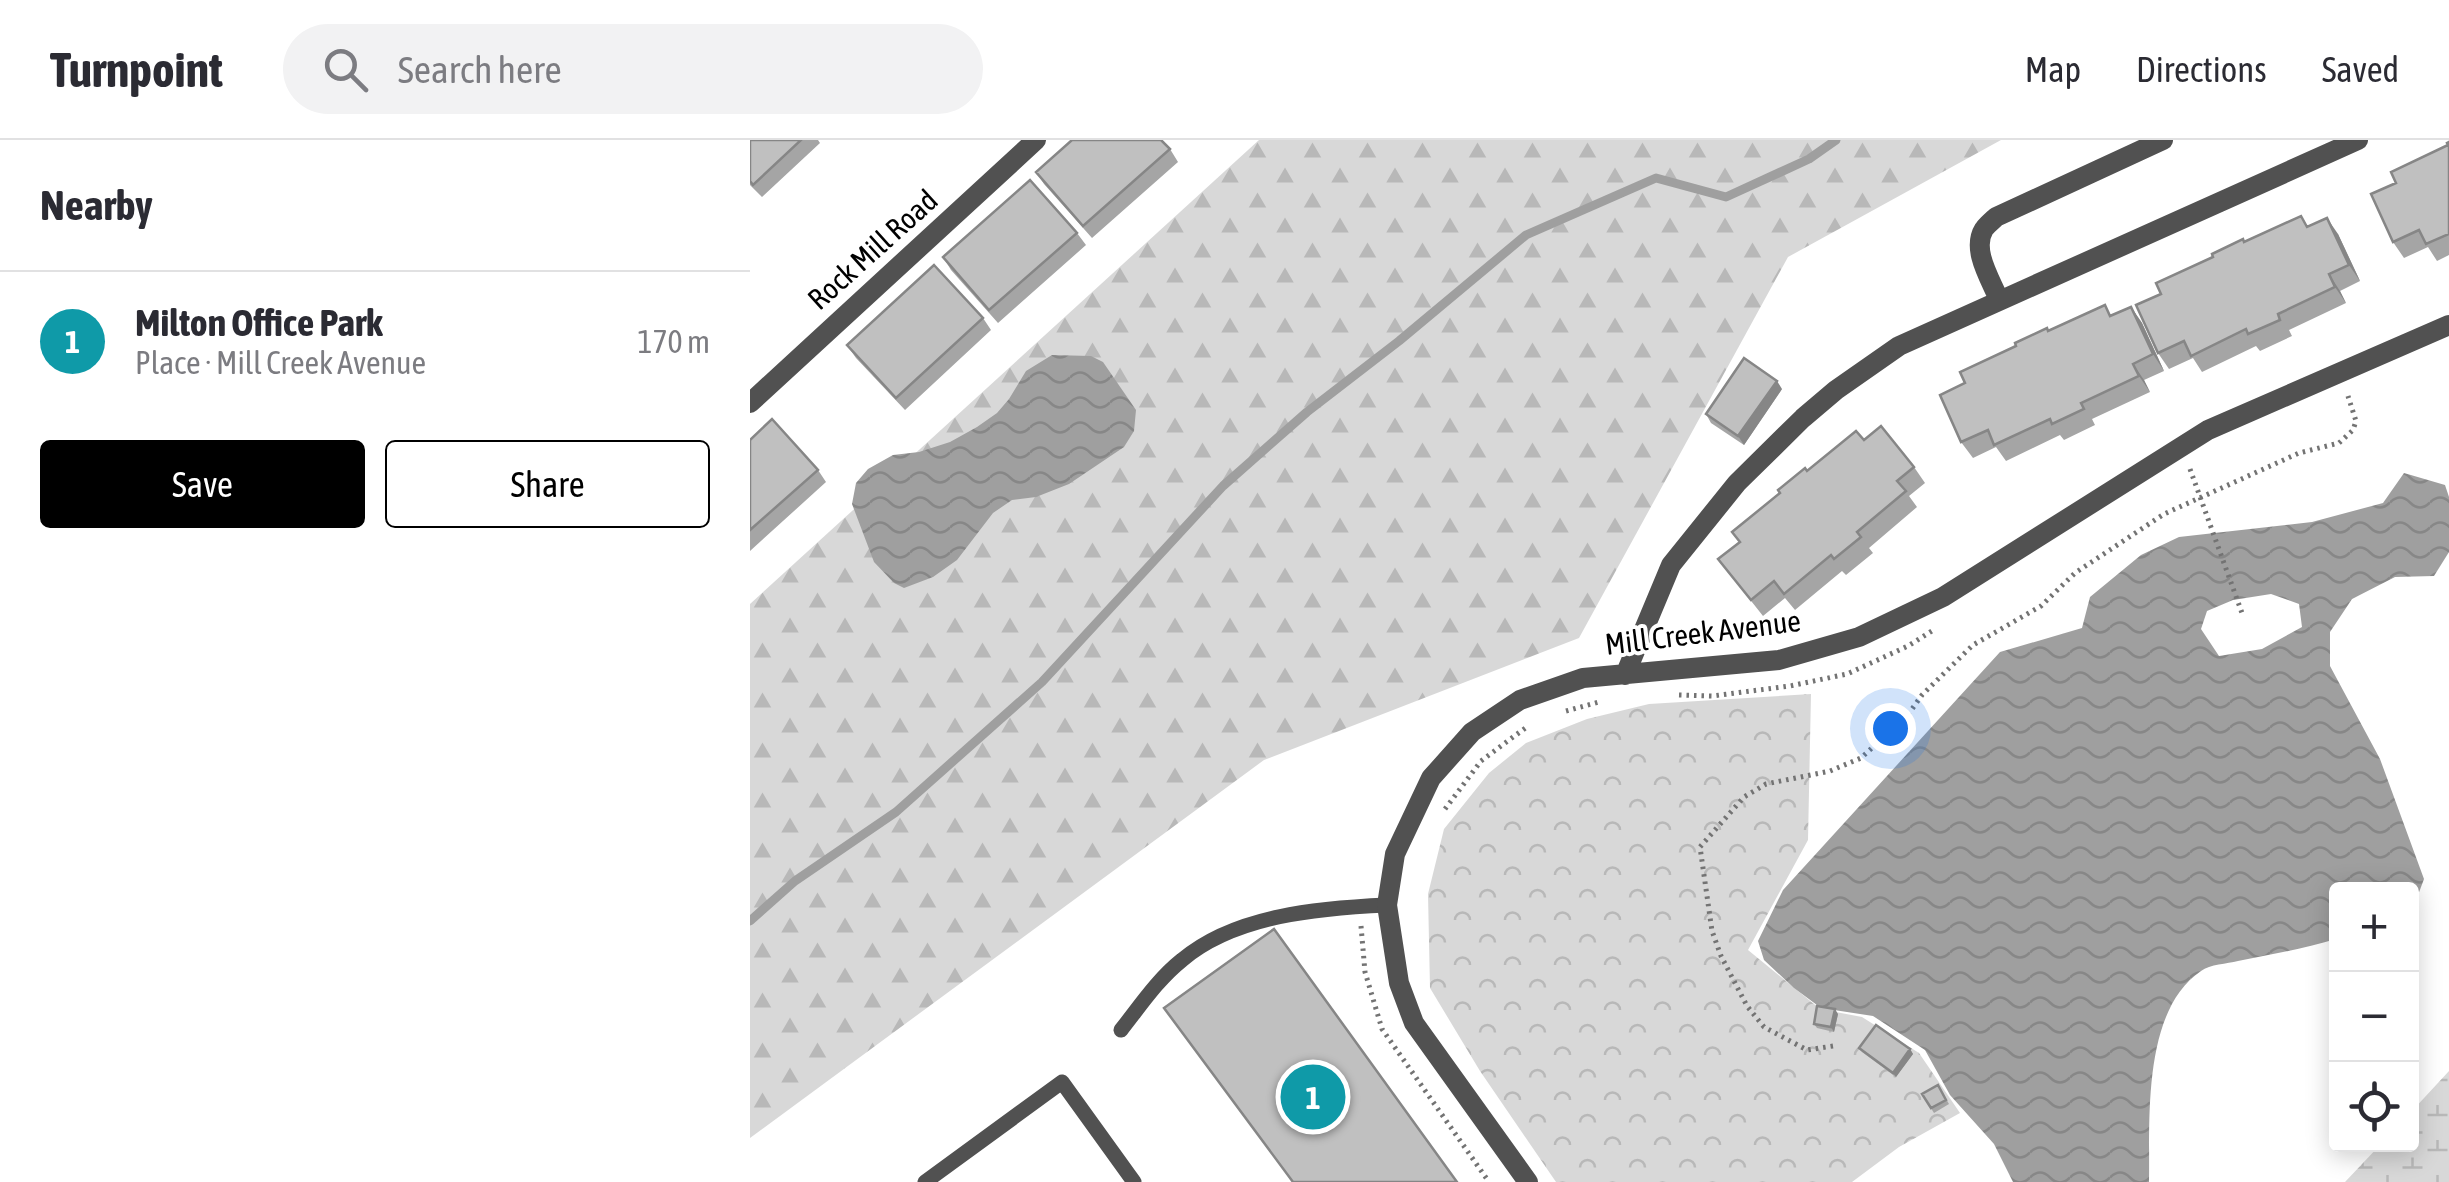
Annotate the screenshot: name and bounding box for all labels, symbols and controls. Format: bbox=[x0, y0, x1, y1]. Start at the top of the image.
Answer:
search box bbox=[283, 24, 983, 114]
text: Turnpoint bbox=[50, 42, 223, 97]
icon: search bbox=[318, 42, 373, 97]
text: Search here bbox=[398, 48, 562, 91]
text: Map bbox=[2025, 49, 2081, 89]
text: Directions bbox=[2136, 49, 2267, 89]
text: Saved bbox=[2322, 49, 2399, 89]
text: Nearby bbox=[40, 181, 153, 229]
street label: Rock Mill Road bbox=[801, 182, 944, 316]
text: Milton Office Park bbox=[135, 301, 383, 344]
text: 1 bbox=[65, 323, 80, 360]
text: 170 m bbox=[637, 323, 710, 360]
text: Place · Mill Creek Avenue bbox=[135, 344, 426, 381]
button: Save bbox=[40, 440, 365, 528]
button: Share bbox=[385, 440, 710, 528]
street label: Mill Creek Avenue bbox=[1603, 603, 1803, 661]
your location bbox=[1865, 703, 1916, 754]
map controls bbox=[2329, 882, 2419, 1152]
button: + bbox=[2329, 882, 2419, 972]
button: − bbox=[2329, 972, 2419, 1062]
pin: 1 bbox=[1280, 1060, 1346, 1134]
button: locate bbox=[2329, 1062, 2419, 1152]

